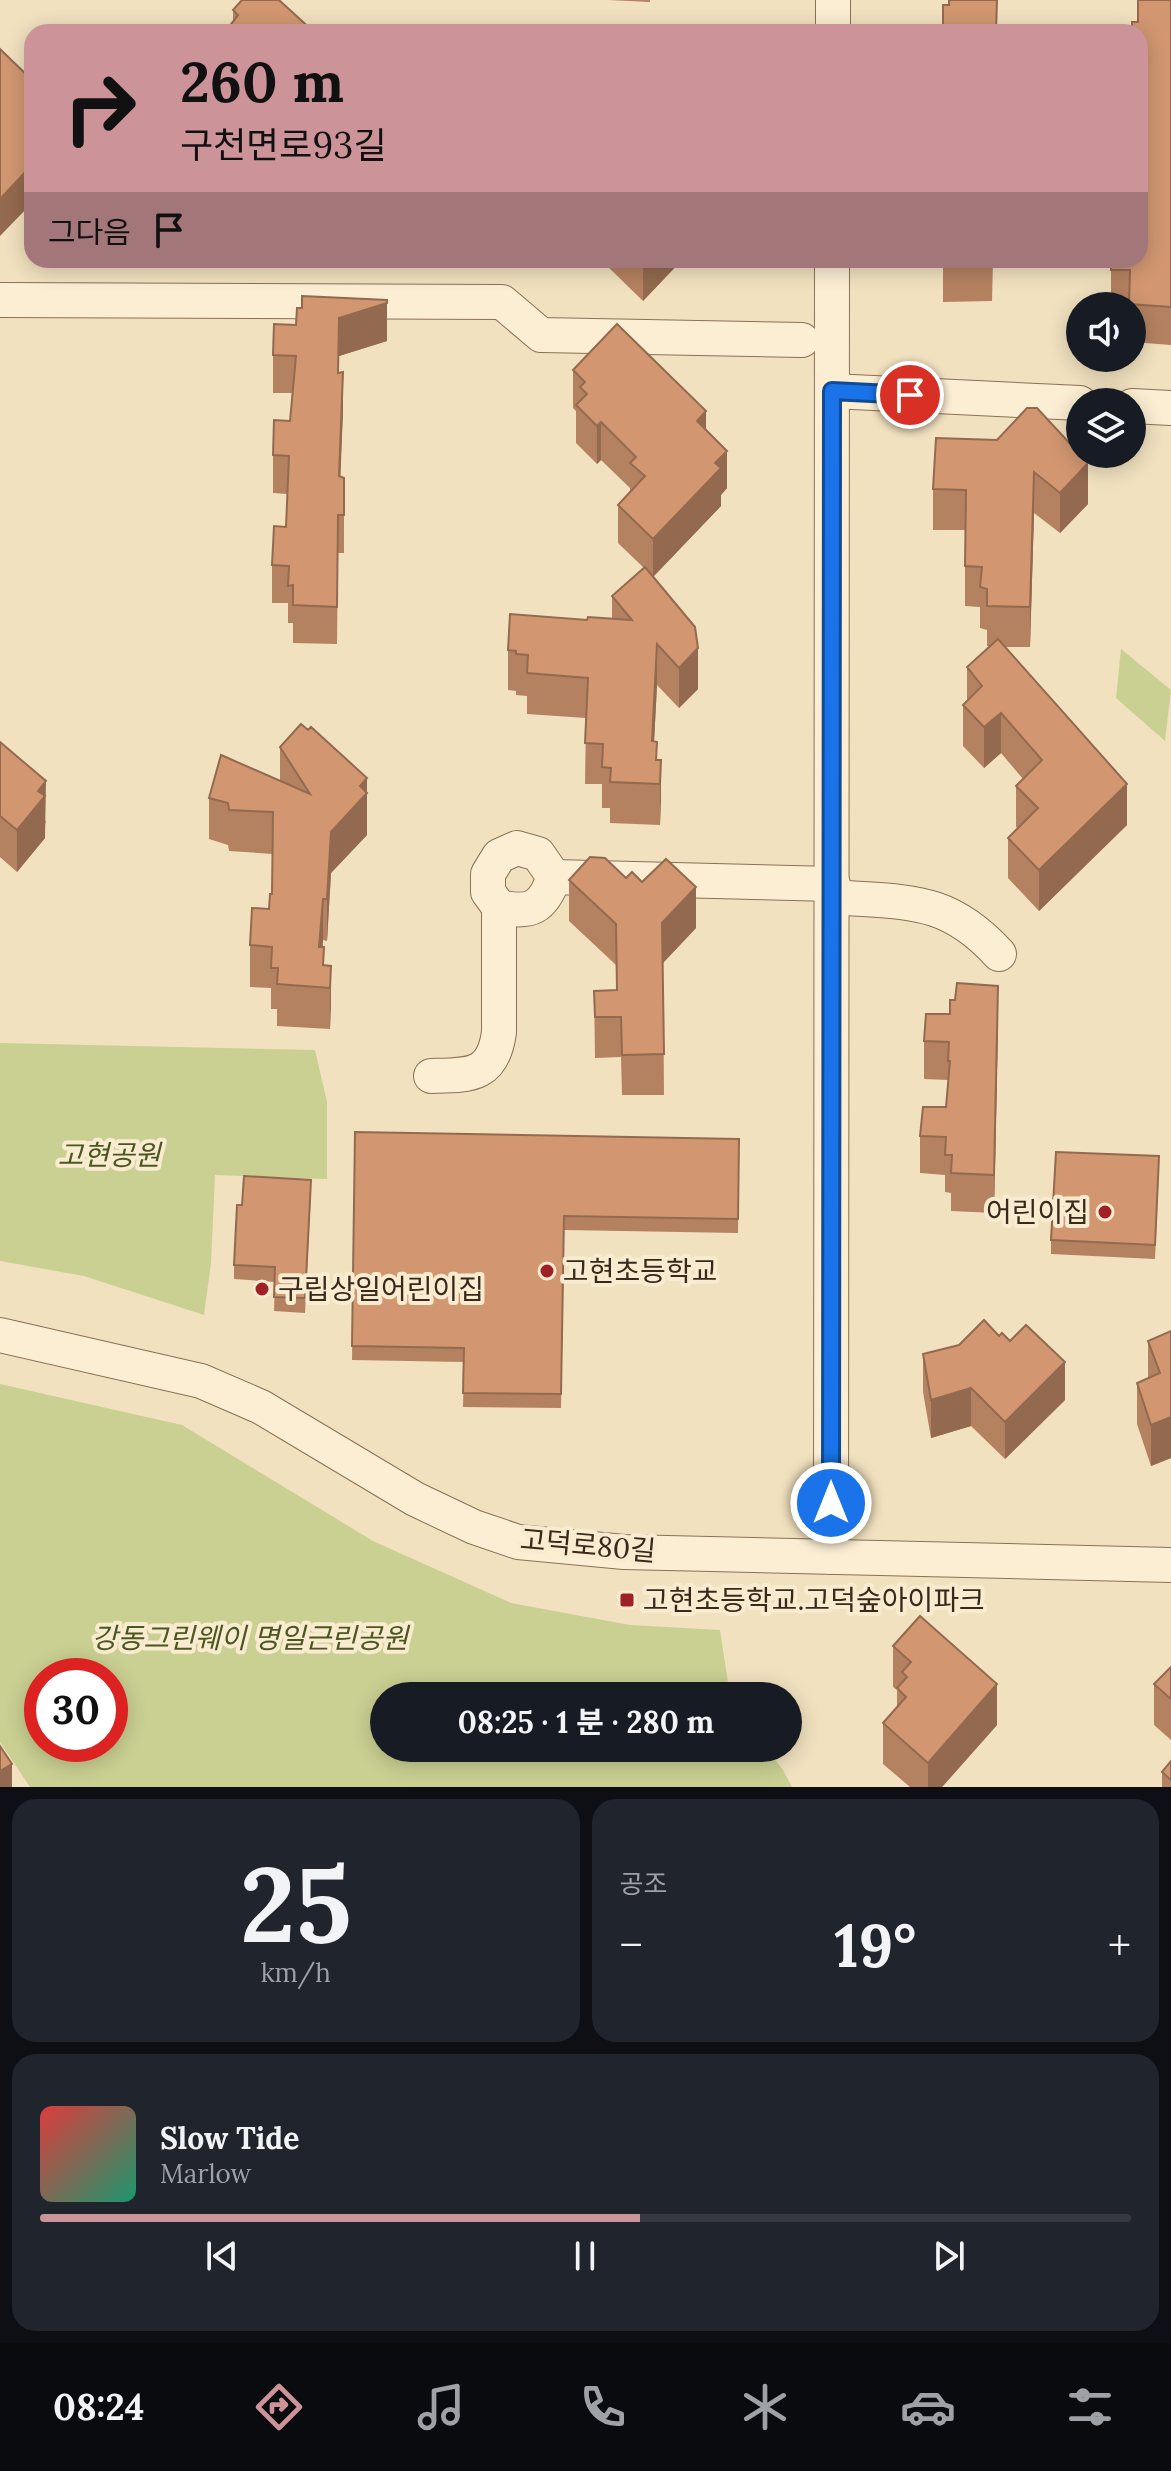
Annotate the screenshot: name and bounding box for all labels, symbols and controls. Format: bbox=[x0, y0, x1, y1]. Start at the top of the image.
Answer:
text: 260 m bbox=[180, 46, 344, 117]
icon: right bbox=[48, 56, 152, 160]
text: 구천면로93길 bbox=[180, 122, 386, 168]
icon: arrive bbox=[147, 208, 191, 252]
text: 그다음 bbox=[48, 213, 131, 251]
map controls bbox=[1066, 292, 1146, 468]
button: sound bbox=[1066, 292, 1146, 372]
pin bbox=[876, 361, 944, 429]
icon: arrive bbox=[888, 373, 932, 417]
button: layers bbox=[1066, 388, 1146, 468]
park label: 고현공원 bbox=[57, 1137, 163, 1173]
place label: 어린이집 bbox=[986, 1194, 1089, 1230]
marker: 어린이집 bbox=[1096, 1203, 1114, 1221]
place label: 고현초등학교 bbox=[563, 1253, 718, 1289]
marker: 고현초등학교 bbox=[538, 1262, 556, 1280]
place label: 구립상일어린이집 bbox=[278, 1271, 484, 1307]
marker: 구립상일어린이집 bbox=[253, 1280, 271, 1298]
position arrow bbox=[789, 1461, 873, 1545]
street label: 고덕로80길 bbox=[519, 1521, 657, 1569]
place label: 고현초등학교.고덕숲아이파크 bbox=[643, 1582, 985, 1618]
marker: 고현초등학교.고덕숲아이파크 bbox=[618, 1591, 636, 1609]
park label: 강동그린웨이 명일근린공원 bbox=[92, 1620, 410, 1656]
speed limit sign: 30 bbox=[24, 1658, 128, 1762]
text: 08:25 · 1 분 · 280 m bbox=[458, 1703, 714, 1741]
text: 25 bbox=[240, 1837, 352, 1970]
text: 공조 bbox=[620, 1867, 667, 1900]
text: 19° bbox=[834, 1907, 916, 1983]
text: − bbox=[620, 1917, 643, 1973]
text: + bbox=[1108, 1917, 1131, 1973]
text: km/h bbox=[261, 1956, 331, 1989]
text: Slow Tide bbox=[160, 2119, 299, 2157]
text: Marlow bbox=[160, 2157, 251, 2190]
icon: previous bbox=[200, 2234, 244, 2278]
icon: pause bbox=[563, 2234, 607, 2278]
icon: next bbox=[927, 2234, 971, 2278]
icon: directions bbox=[251, 2379, 307, 2435]
icon: music bbox=[413, 2379, 469, 2435]
icon: phone bbox=[575, 2379, 631, 2435]
icon: climate bbox=[737, 2379, 793, 2435]
icon: car bbox=[900, 2379, 956, 2435]
icon: filters bbox=[1062, 2379, 1118, 2435]
text: 08:24 bbox=[53, 2384, 144, 2430]

